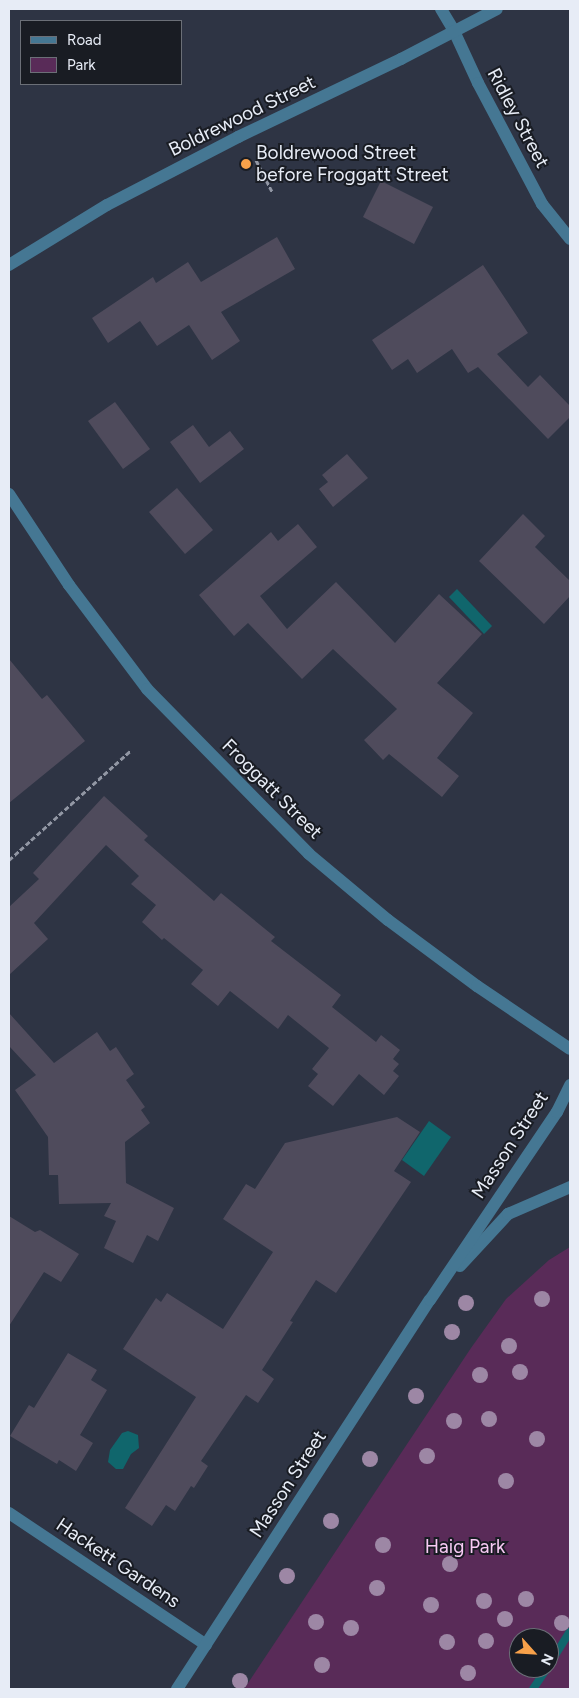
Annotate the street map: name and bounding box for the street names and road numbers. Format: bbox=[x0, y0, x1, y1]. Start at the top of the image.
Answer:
street label: Ridley Street bbox=[482, 64, 554, 172]
street label: Boldrewood Street bbox=[165, 71, 319, 161]
street label: Froggatt Street bbox=[217, 734, 327, 844]
street label: Masson Street bbox=[467, 1087, 553, 1203]
street label: Masson Street bbox=[245, 1426, 331, 1542]
street label: Hackett Gardens bbox=[52, 1513, 184, 1613]

